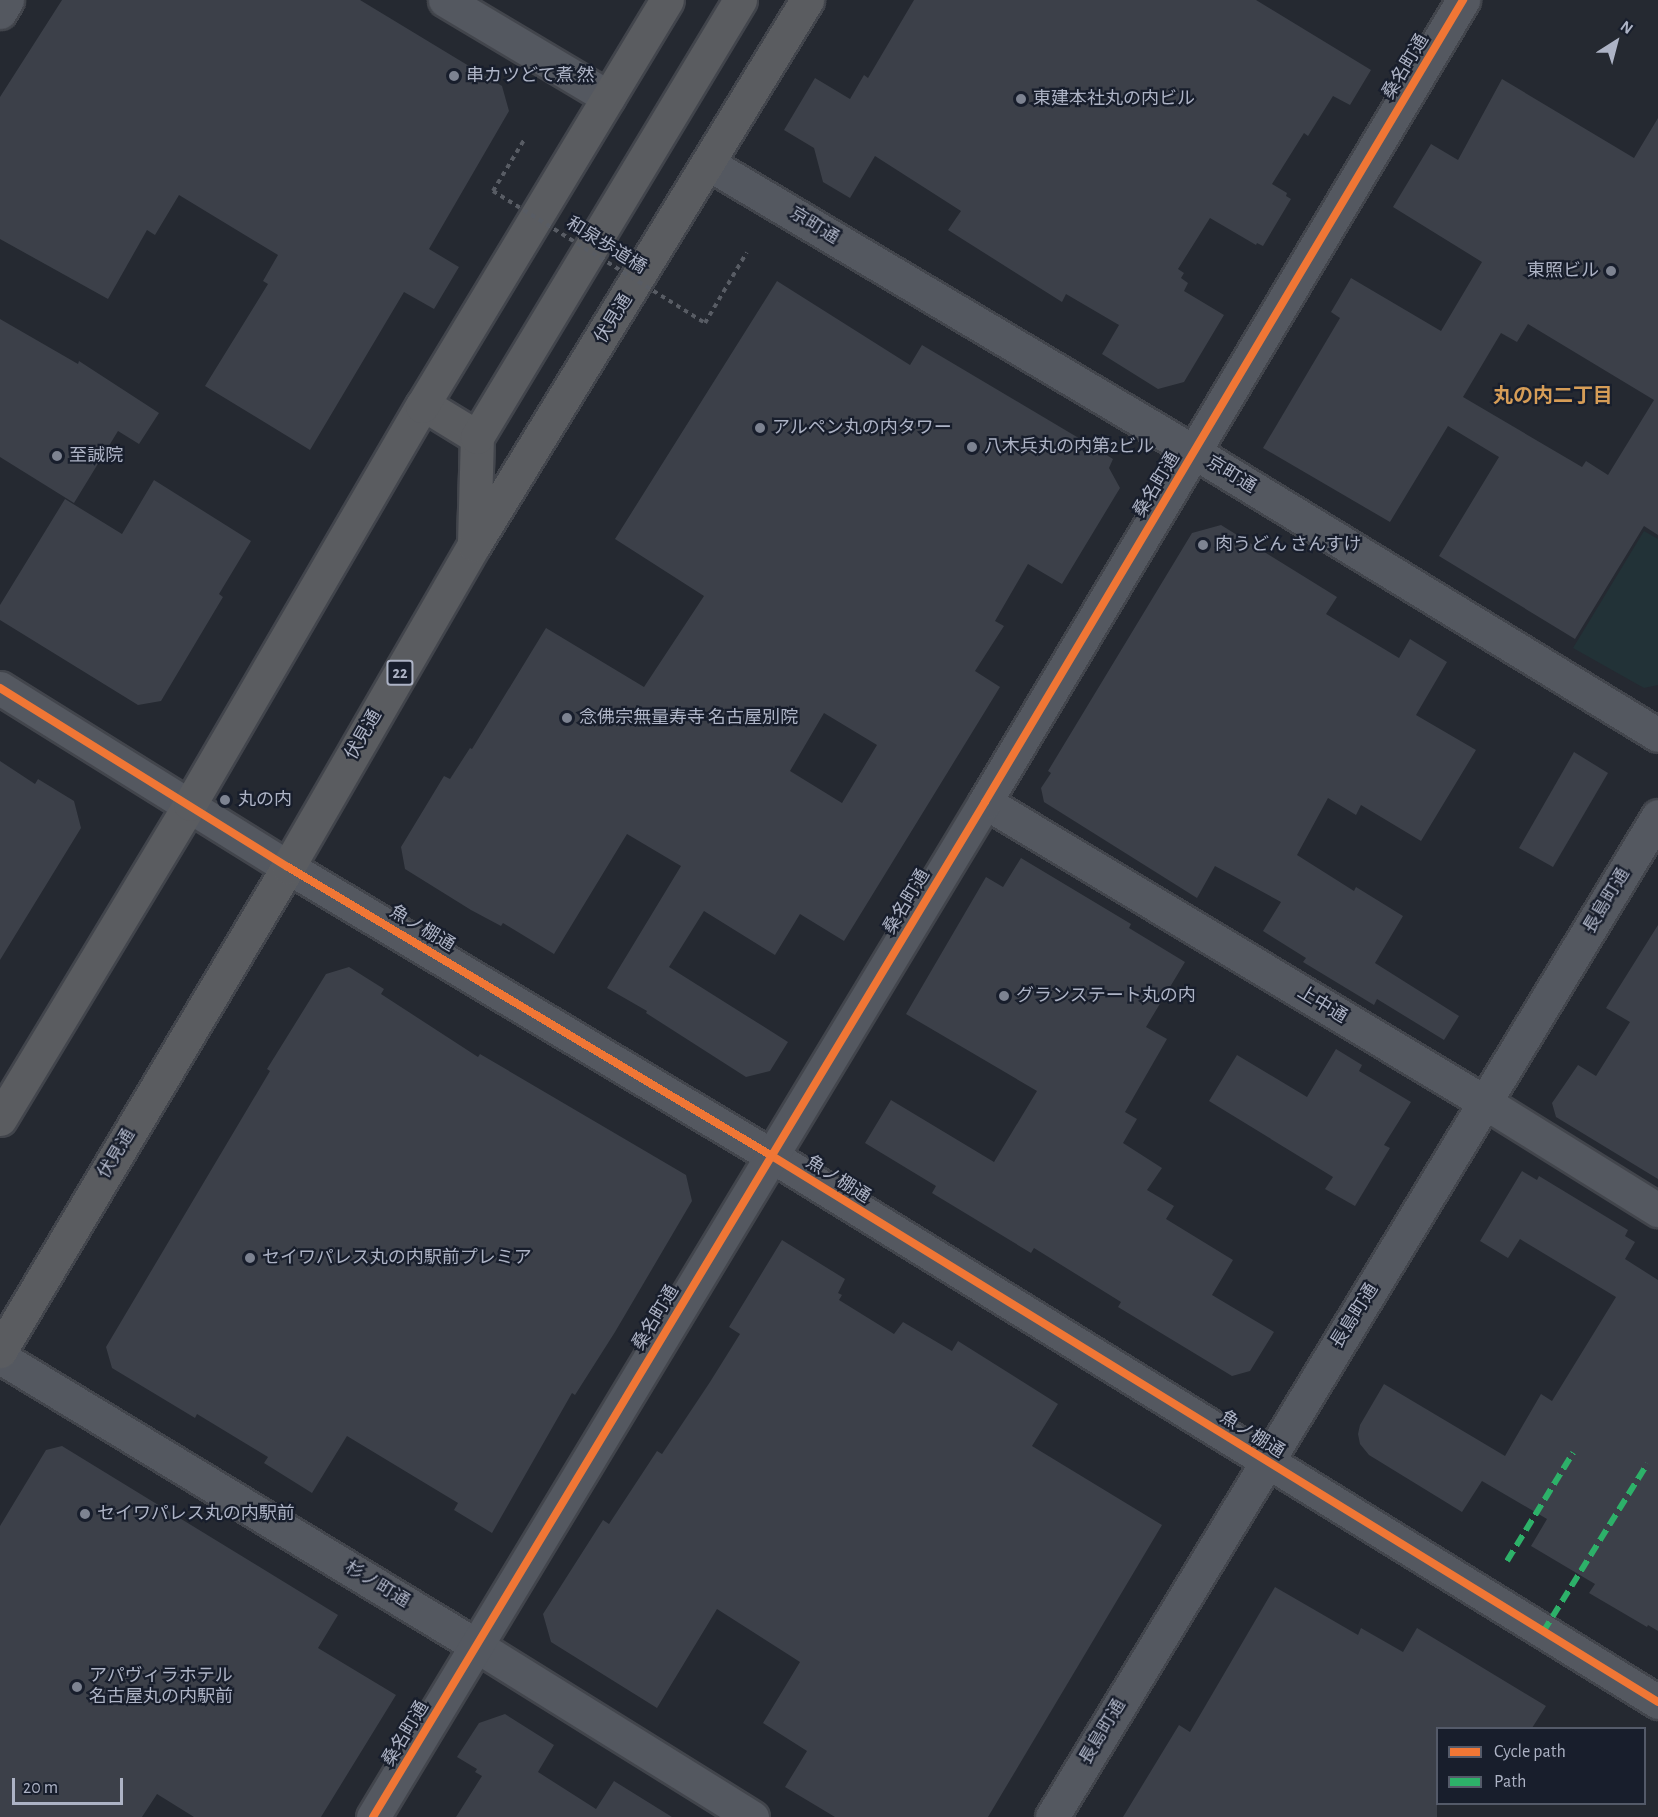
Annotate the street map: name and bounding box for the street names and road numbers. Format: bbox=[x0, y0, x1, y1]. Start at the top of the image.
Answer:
street label: 桑名町通 bbox=[1378, 31, 1434, 103]
street label: 京町通 bbox=[785, 203, 843, 249]
street label: 和泉歩道橋 bbox=[562, 213, 650, 279]
street label: 伏見通 bbox=[591, 290, 637, 348]
street label: 桑名町通 bbox=[1129, 449, 1185, 521]
street label: 京町通 bbox=[1202, 452, 1260, 498]
road number: 22 bbox=[385, 660, 415, 686]
street label: 伏見通 bbox=[341, 706, 387, 764]
street label: 長島町通 bbox=[1579, 865, 1635, 937]
street label: 桑名町通 bbox=[879, 866, 935, 938]
street label: 魚ノ棚通 bbox=[386, 901, 458, 957]
street label: 上中通 bbox=[1293, 982, 1351, 1028]
street label: 伏見通 bbox=[94, 1125, 140, 1183]
street label: 魚ノ棚通 bbox=[802, 1152, 874, 1208]
street label: 長島町通 bbox=[1327, 1280, 1383, 1352]
street label: 桑名町通 bbox=[628, 1282, 684, 1354]
street label: 魚ノ棚通 bbox=[1216, 1407, 1288, 1463]
street label: 杉ノ町通 bbox=[341, 1557, 413, 1613]
street label: 長島町通 bbox=[1075, 1696, 1131, 1768]
street label: 桑名町通 bbox=[378, 1698, 434, 1770]

